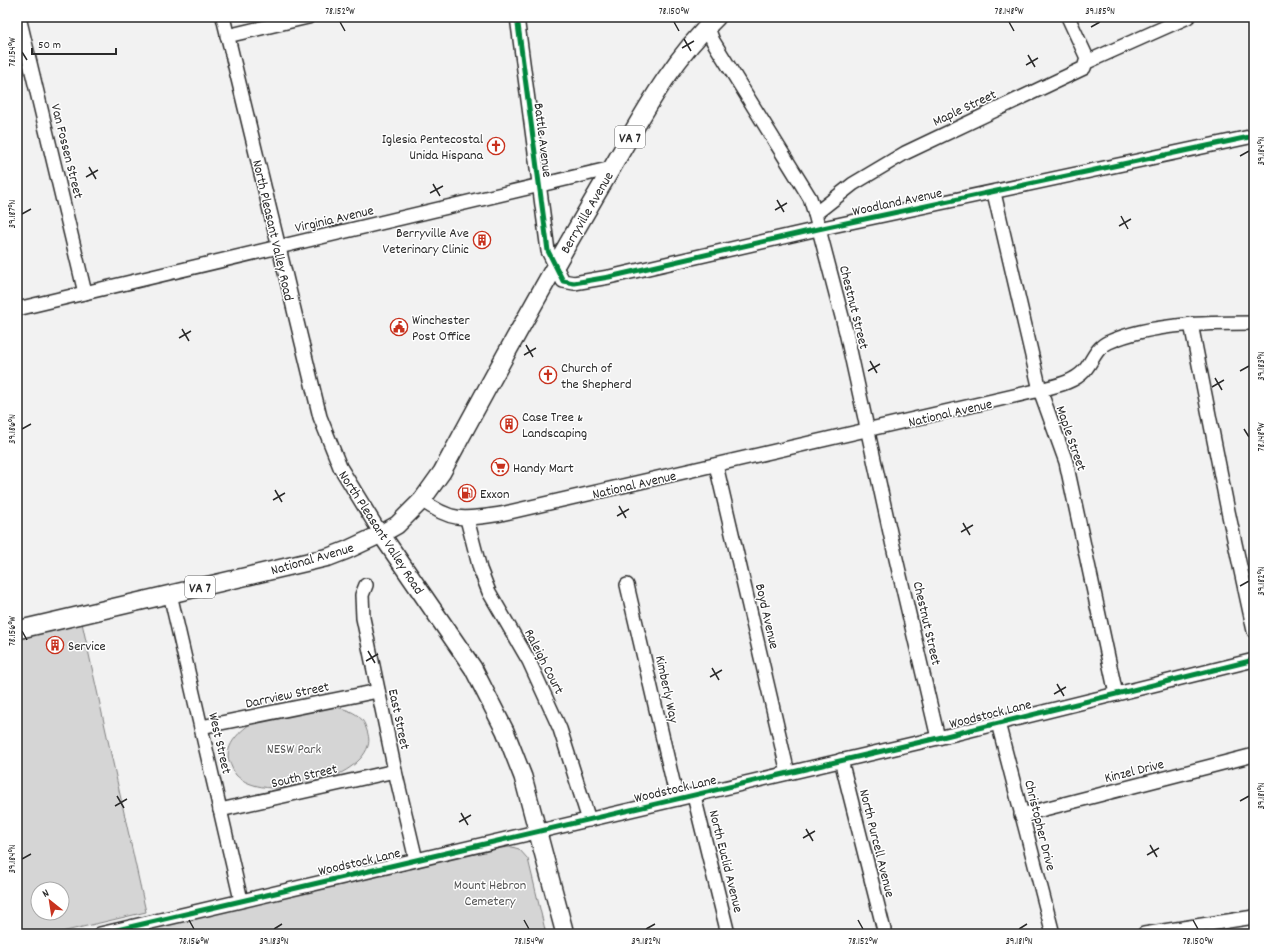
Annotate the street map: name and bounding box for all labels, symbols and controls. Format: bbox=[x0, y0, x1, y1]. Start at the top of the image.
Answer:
text: 78.152°W bbox=[325, 5, 355, 19]
text: 78.150°W bbox=[659, 5, 690, 19]
text: 78.148°W bbox=[995, 5, 1024, 19]
text: 39.185°N bbox=[1085, 5, 1115, 19]
scale bar bbox=[32, 30, 116, 56]
text: 78.154°W bbox=[6, 37, 20, 67]
text: 50 m bbox=[38, 37, 61, 54]
street label: Maple Street bbox=[930, 85, 1000, 132]
street label: Van Fossen Street bbox=[45, 102, 88, 201]
street label: Battle Avenue bbox=[528, 102, 556, 178]
road number: VA 7 bbox=[615, 126, 645, 148]
place label: Iglesia Pentecostal Unida Hispana bbox=[382, 130, 484, 166]
church icon: Iglesia Pentecostal Unida Hispana bbox=[486, 136, 506, 156]
text: 39.184°N bbox=[1255, 136, 1269, 166]
street label: North Pleasant Valley Road bbox=[246, 158, 298, 303]
street label: Berryville Avenue bbox=[556, 168, 619, 258]
street label: Woodland Avenue bbox=[851, 184, 944, 222]
text: 39.187°N bbox=[6, 200, 20, 228]
street label: Virginia Avenue bbox=[293, 201, 376, 239]
place label: Berryville Ave Veterinary Clinic bbox=[382, 224, 469, 260]
building icon: Berryville Ave Veterinary Clinic bbox=[472, 230, 492, 250]
street label: Chestnut Street bbox=[833, 264, 873, 351]
place label: Winchester Post Office bbox=[412, 311, 470, 347]
public building icon: Winchester Post Office bbox=[389, 317, 409, 337]
text: 39.183°N bbox=[1255, 351, 1269, 381]
place label: Church of the Shepherd bbox=[561, 359, 631, 395]
church icon: Church of the Shepherd bbox=[538, 365, 558, 385]
street label: National Avenue bbox=[907, 395, 994, 433]
street label: Maple Street bbox=[1050, 403, 1091, 474]
place label: Case Tree & Landscaping bbox=[522, 408, 587, 444]
text: 39.186°N bbox=[6, 414, 20, 444]
building icon: Case Tree & Landscaping bbox=[499, 414, 519, 434]
text: 78.148°W bbox=[1255, 422, 1269, 451]
supermarket icon: Handy Mart bbox=[490, 457, 510, 477]
place label: Handy Mart bbox=[513, 459, 574, 479]
street label: North Pleasant Valley Road bbox=[333, 467, 428, 599]
street label: National Avenue bbox=[591, 467, 678, 505]
fuel station icon: Exxon bbox=[457, 483, 477, 503]
place label: Exxon bbox=[480, 485, 509, 505]
street label: National Avenue bbox=[269, 539, 356, 581]
text: 39.182°N bbox=[1255, 566, 1269, 596]
road number: VA 7 bbox=[185, 576, 215, 598]
street label: Chestnut Street bbox=[907, 580, 945, 667]
street label: Boyd Avenue bbox=[749, 582, 783, 651]
text: 78.156°W bbox=[6, 616, 20, 646]
street label: Raleigh Court bbox=[518, 626, 568, 698]
building icon: Service bbox=[45, 635, 65, 655]
place label: Service bbox=[68, 637, 106, 657]
street label: Kimberly Way bbox=[649, 654, 683, 725]
street label: Darrview Street bbox=[244, 677, 331, 715]
street label: East Street bbox=[382, 687, 414, 751]
street label: Woodstock Lane bbox=[947, 695, 1034, 735]
street label: West Street bbox=[202, 711, 236, 776]
park label: NESW Park bbox=[267, 740, 322, 760]
street label: Kinzel Drive bbox=[1103, 755, 1166, 789]
street label: South Street bbox=[269, 760, 339, 794]
street label: Woodstock Lane bbox=[632, 771, 719, 809]
street label: Christopher Drive bbox=[1018, 778, 1060, 873]
text: 39.181°N bbox=[1255, 782, 1269, 810]
street label: North Purcell Avenue bbox=[853, 787, 899, 900]
street label: North Euclid Avenue bbox=[703, 808, 747, 915]
text: 39.184°N bbox=[6, 844, 20, 874]
street label: Woodstock Lane bbox=[316, 844, 403, 882]
park label: Mount Hebron Cemetery bbox=[454, 876, 526, 912]
north arrow bbox=[30, 881, 70, 921]
text: N bbox=[40, 886, 53, 902]
text: 78.156°W bbox=[179, 935, 209, 949]
text: 39.183°N bbox=[259, 935, 289, 949]
text: 78.154°W bbox=[514, 935, 544, 949]
text: 39.182°N bbox=[631, 935, 661, 949]
text: 78.152°W bbox=[848, 935, 878, 949]
text: 39.181°N bbox=[1005, 935, 1033, 949]
text: 78.150°W bbox=[1183, 935, 1214, 949]

